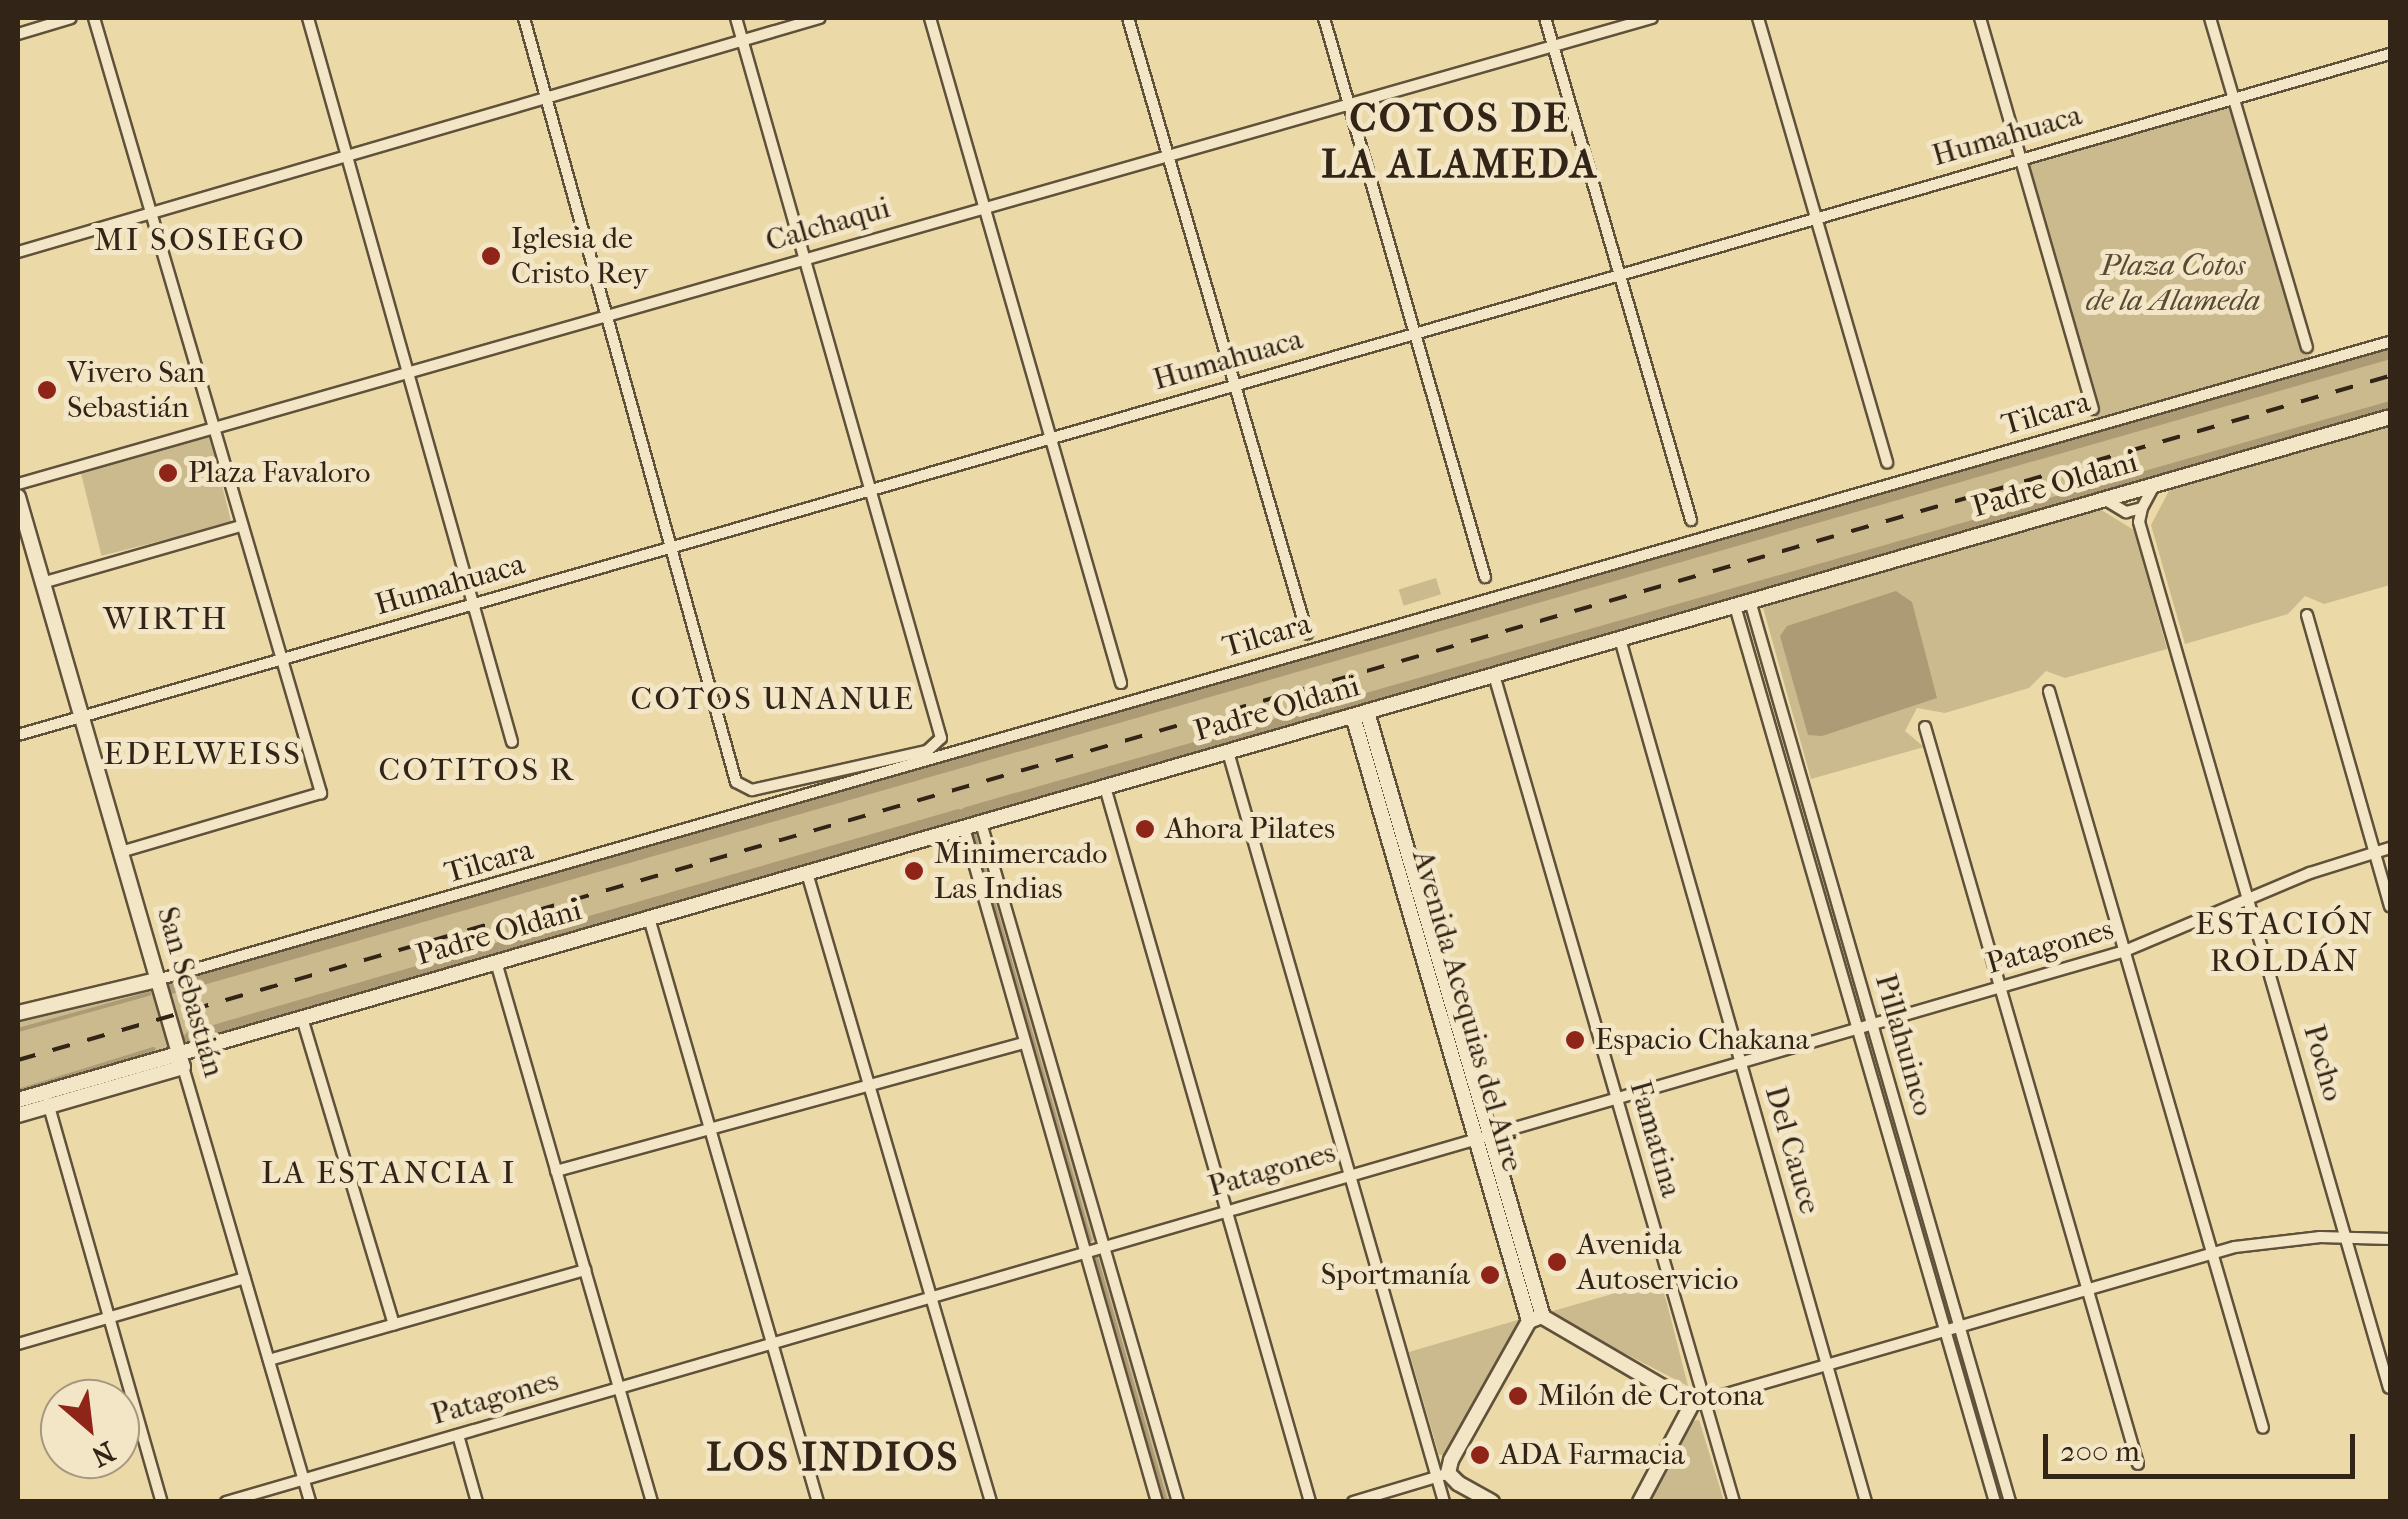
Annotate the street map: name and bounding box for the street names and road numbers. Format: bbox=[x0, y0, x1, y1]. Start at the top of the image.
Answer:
street label: Humahuaca bbox=[1928, 98, 2086, 174]
street label: Calchaqui bbox=[762, 190, 894, 260]
street label: Humahuaca bbox=[1149, 322, 1307, 398]
street label: Tilcara bbox=[1998, 384, 2094, 444]
street label: Padre Oldani bbox=[1968, 444, 2142, 526]
street label: Humahuaca bbox=[371, 547, 529, 623]
street label: Tilcara bbox=[1219, 606, 1315, 666]
street label: Padre Oldani bbox=[1190, 668, 1364, 750]
street label: Tilcara bbox=[441, 832, 537, 892]
street label: Avenida Acequias del Aire bbox=[1404, 846, 1530, 1176]
street label: Padre Oldani bbox=[412, 892, 586, 974]
street label: San Sebastián bbox=[149, 903, 231, 1081]
street label: Patagones bbox=[1982, 912, 2118, 982]
street label: Pillahuinco bbox=[1867, 970, 1941, 1120]
street label: Pocho bbox=[2295, 1021, 2351, 1105]
street label: Famatina bbox=[1621, 1077, 1689, 1201]
street label: Del Cauce bbox=[1757, 1082, 1827, 1218]
street label: Patagones bbox=[1204, 1135, 1340, 1205]
street label: Patagones bbox=[427, 1363, 563, 1433]

